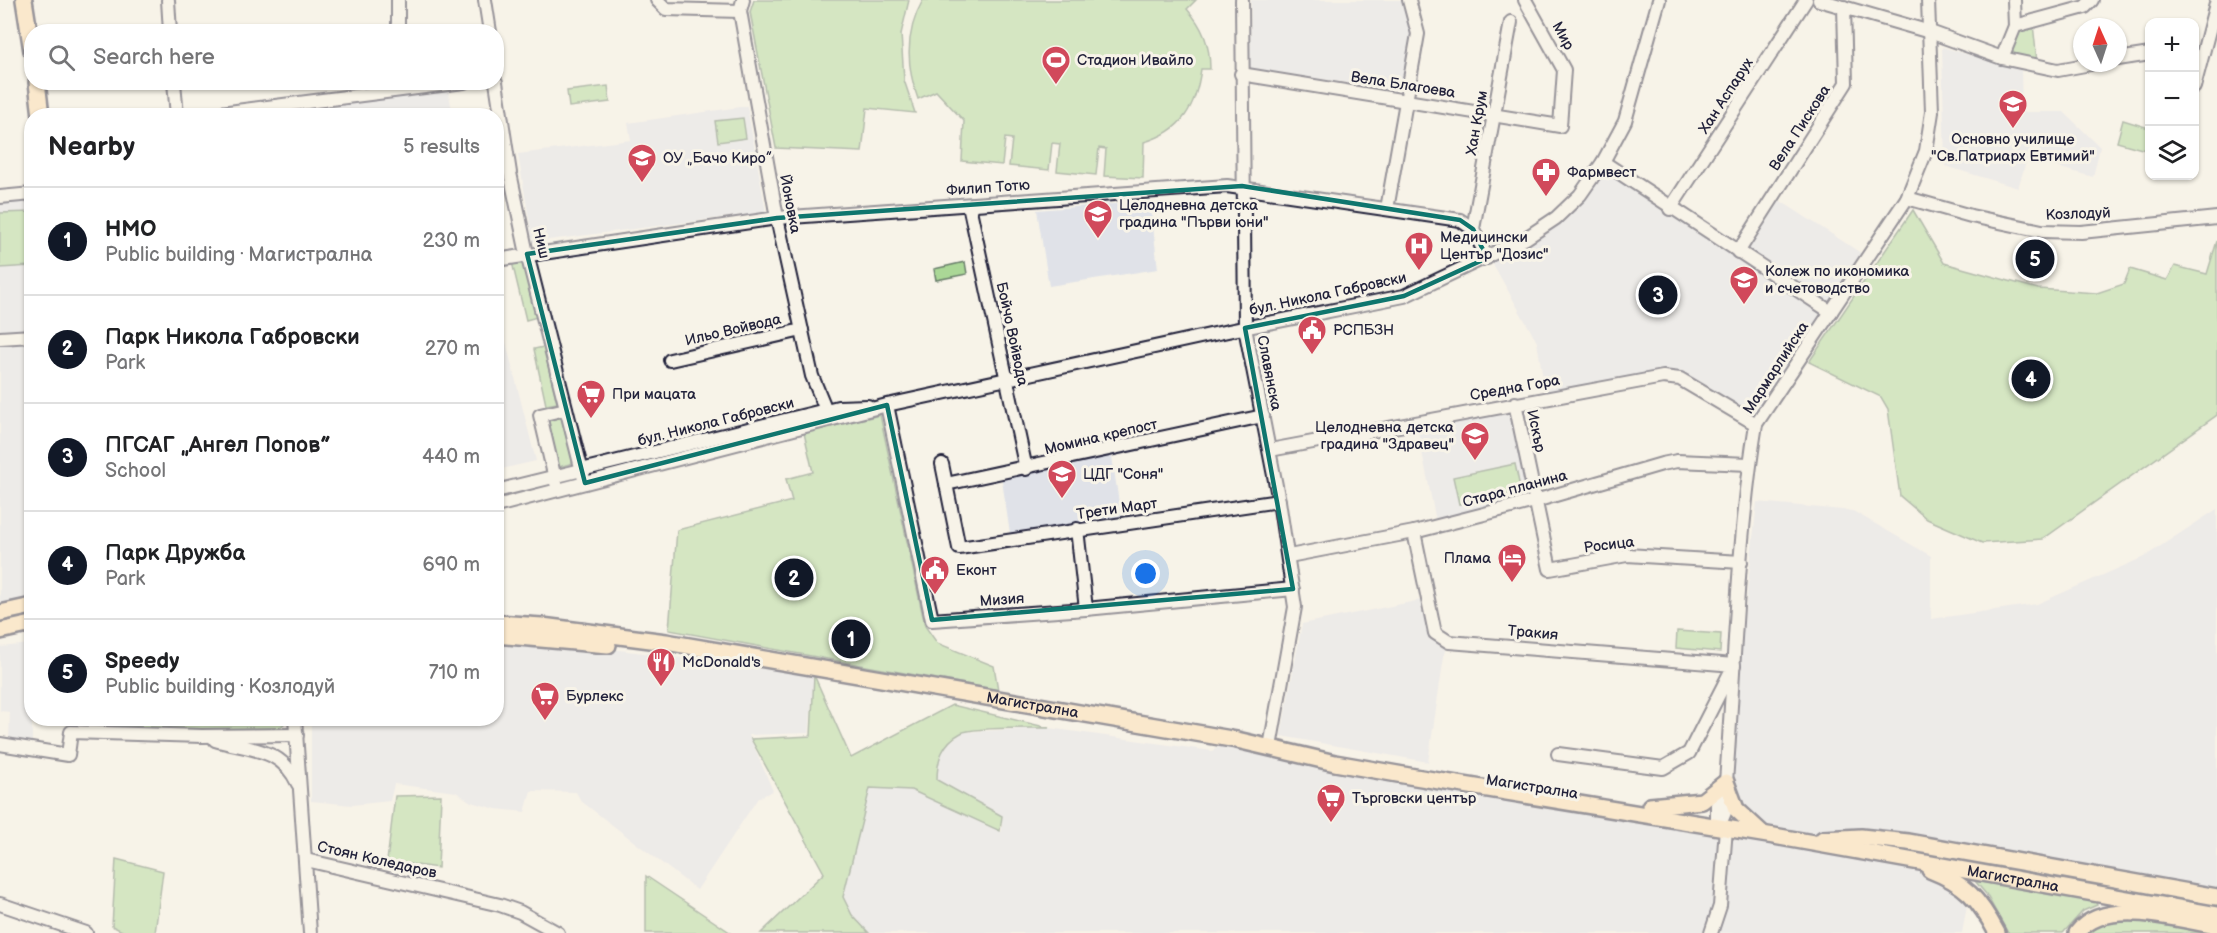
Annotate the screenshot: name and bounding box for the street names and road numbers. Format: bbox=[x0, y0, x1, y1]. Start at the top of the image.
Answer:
street label: Мир bbox=[1548, 19, 1579, 54]
street label: Хан Аспарух bbox=[1694, 54, 1758, 138]
street label: Вела Благоева bbox=[1349, 67, 1457, 103]
street label: Вела Пискова bbox=[1765, 81, 1835, 175]
street label: Хан Крум bbox=[1462, 89, 1492, 157]
street label: Йоновка bbox=[775, 173, 805, 235]
street label: Филип Тотю bbox=[945, 176, 1031, 200]
street label: Козлодуй bbox=[2045, 203, 2111, 225]
street label: Ниш bbox=[528, 226, 554, 260]
street label: бул. Никола Габровски bbox=[1248, 268, 1408, 320]
street label: Бойчо Войвода bbox=[992, 280, 1032, 388]
street label: Ильо Войвода bbox=[683, 310, 783, 350]
street label: Мармарлийска bbox=[1739, 318, 1813, 418]
street label: Славянска bbox=[1252, 334, 1286, 412]
street label: Средна Гора bbox=[1469, 371, 1562, 405]
street label: бул. Никола Габровски bbox=[636, 393, 796, 451]
street label: Искър bbox=[1522, 408, 1550, 455]
street label: Момина крепост bbox=[1043, 415, 1160, 459]
street label: Стара планина bbox=[1461, 466, 1569, 512]
street label: Трети Март bbox=[1075, 494, 1159, 524]
street label: Росица bbox=[1583, 532, 1635, 558]
street label: Мизия bbox=[979, 589, 1025, 611]
street label: Тракия bbox=[1507, 621, 1559, 645]
street label: Магистрална bbox=[985, 688, 1080, 722]
street label: Магистрална bbox=[1484, 770, 1580, 804]
street label: Стоян Коледаров bbox=[315, 837, 439, 883]
street label: Магистрална bbox=[1965, 861, 2061, 896]

